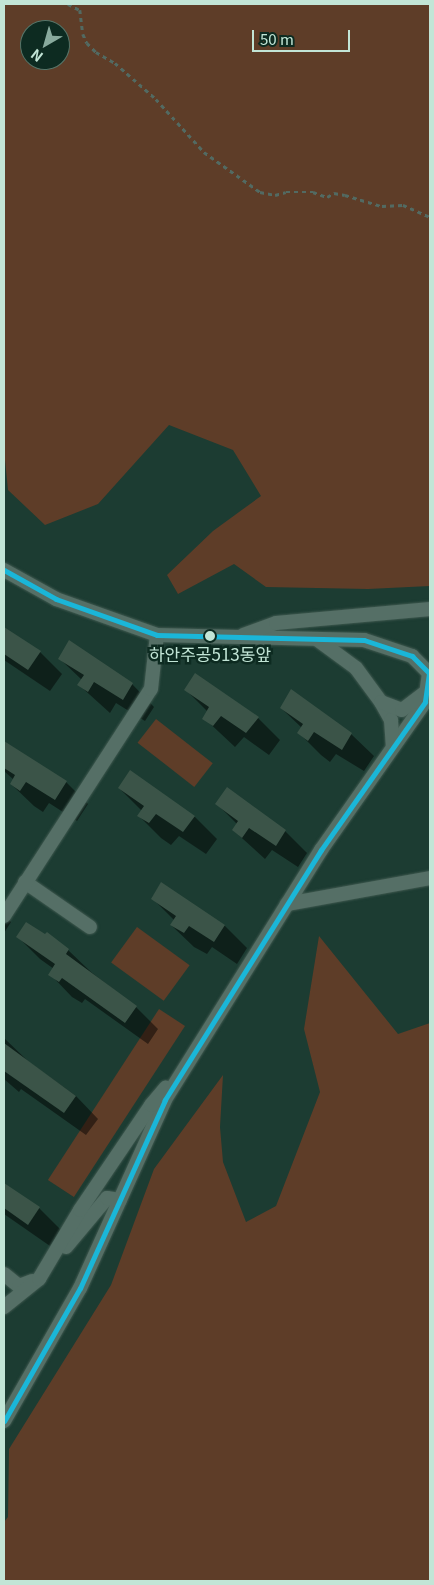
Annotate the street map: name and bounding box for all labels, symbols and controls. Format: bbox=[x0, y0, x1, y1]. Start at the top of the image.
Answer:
north arrow bbox=[20, 20, 70, 70]
scale bar bbox=[254, 20, 352, 52]
text: 50 m bbox=[260, 28, 294, 49]
text: N bbox=[26, 45, 47, 67]
marker: 하안주공513동앞 bbox=[205, 631, 215, 641]
place label: 하안주공513동앞 bbox=[149, 644, 271, 664]

